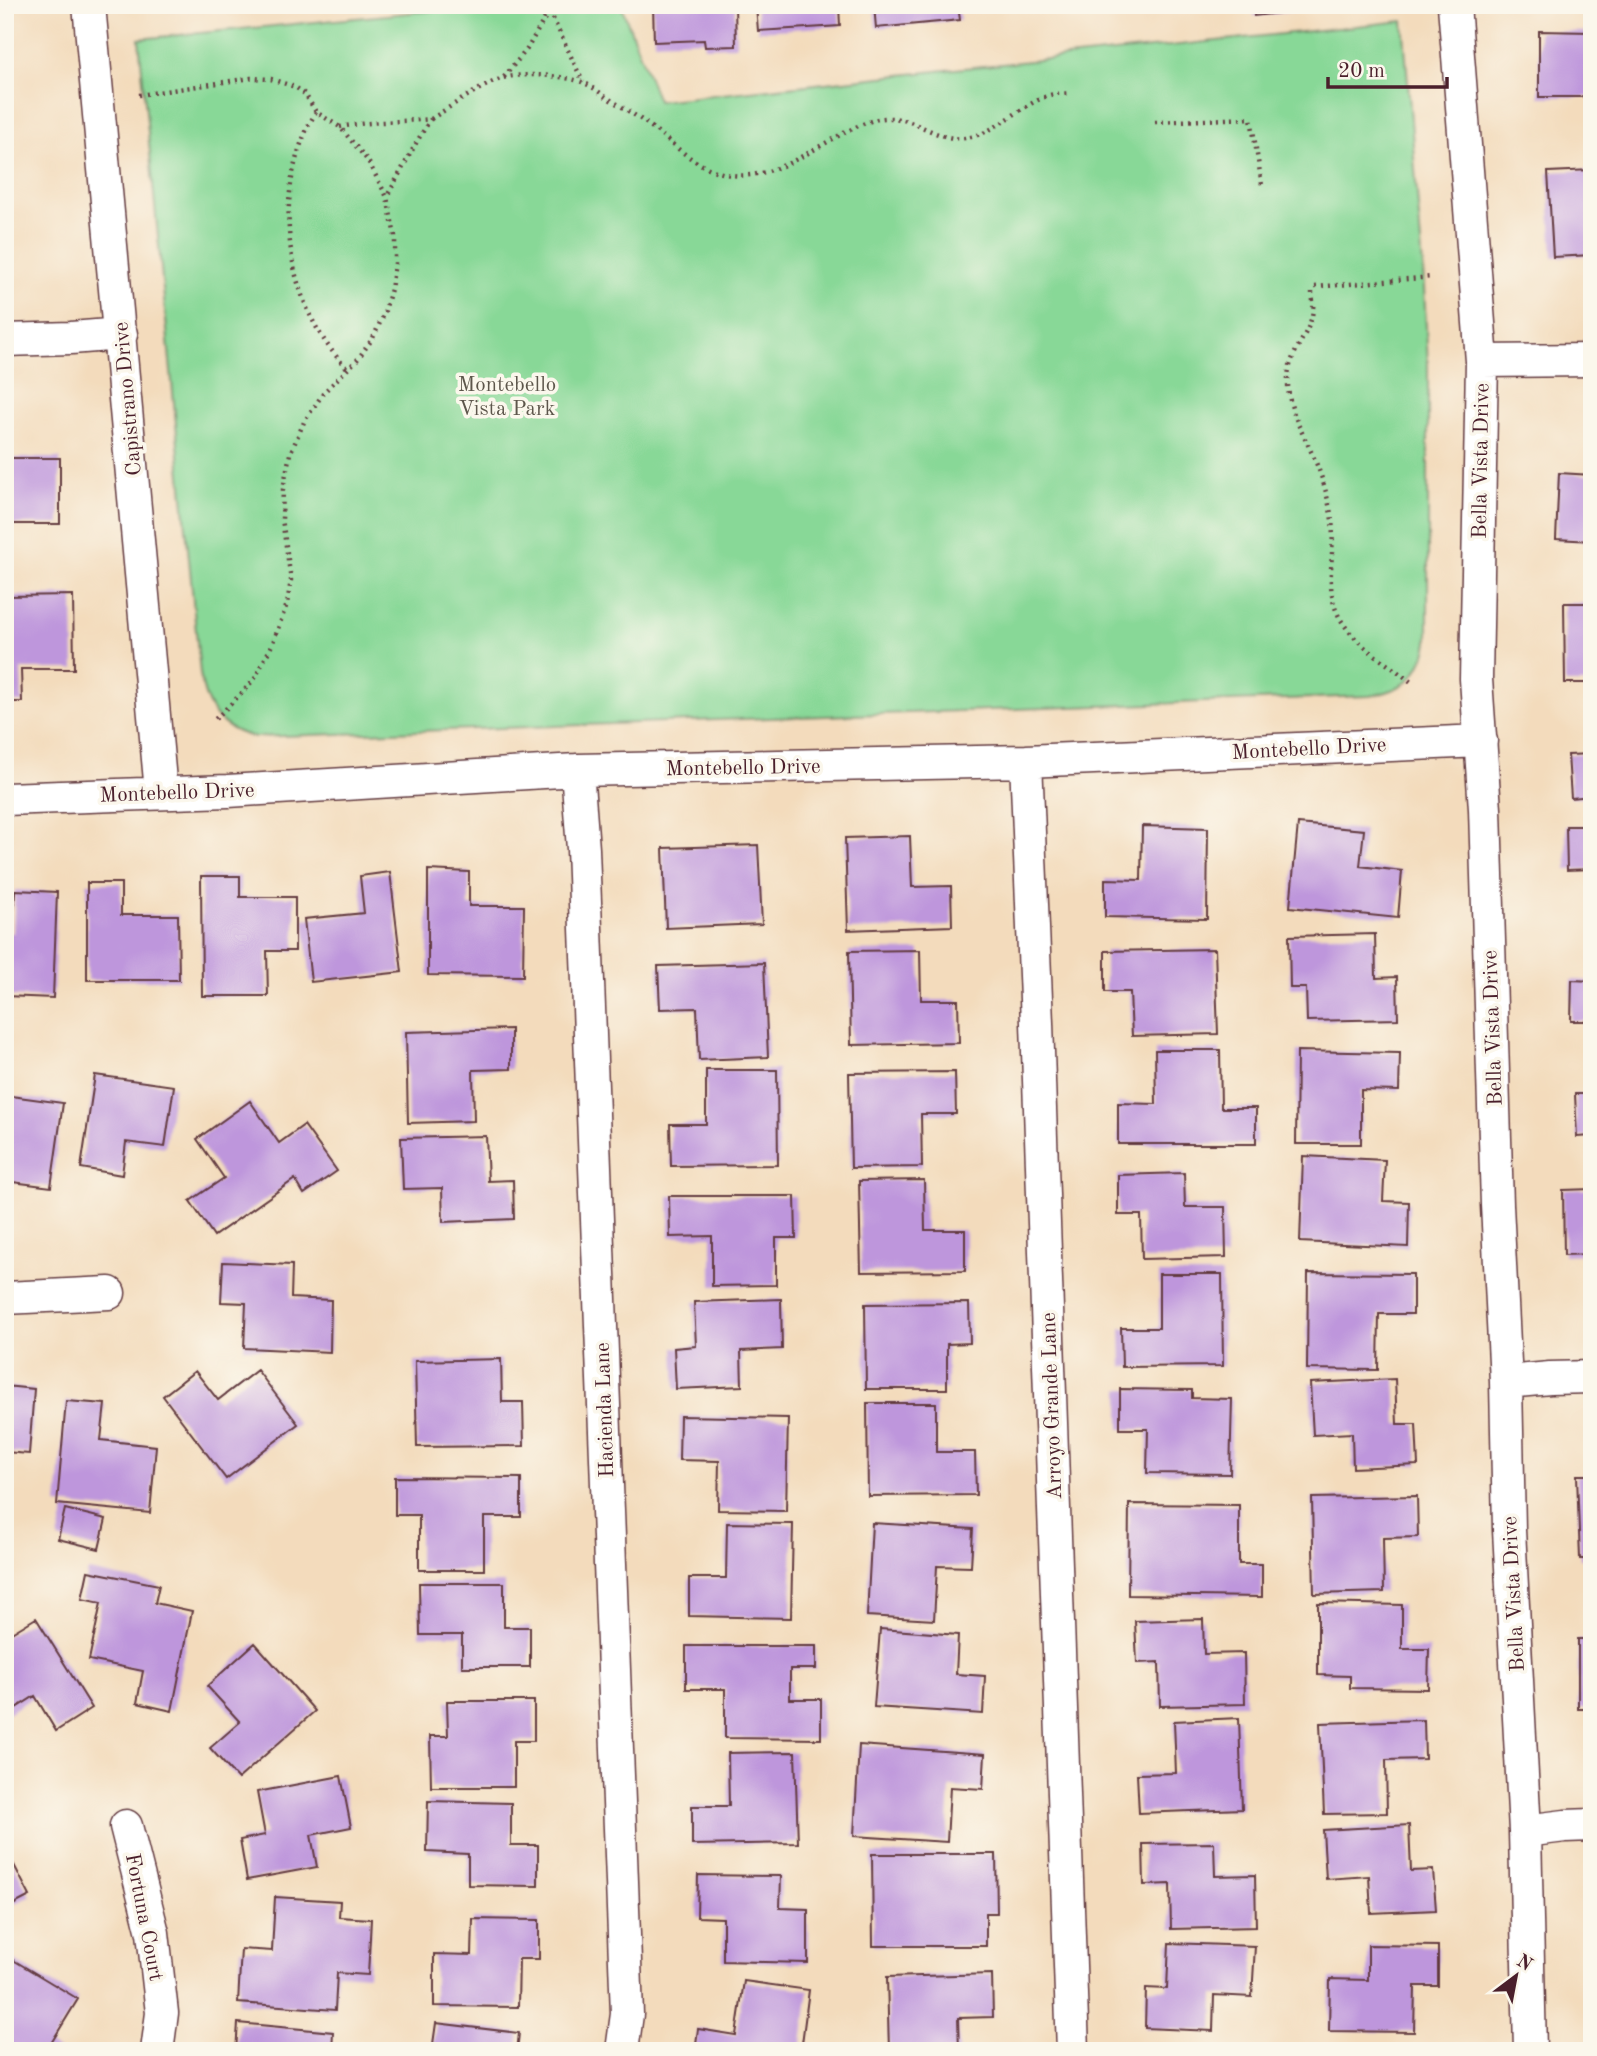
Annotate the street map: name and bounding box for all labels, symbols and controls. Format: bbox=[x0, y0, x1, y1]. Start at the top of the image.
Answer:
scale bar bbox=[1328, 46, 1446, 90]
text: 20 m bbox=[1338, 61, 1385, 82]
street label: Capistrano Drive bbox=[111, 321, 146, 477]
park label: Montebello Vista Park bbox=[458, 375, 556, 420]
street label: Bella Vista Drive bbox=[1470, 383, 1493, 539]
street label: Montebello Drive bbox=[1231, 735, 1387, 764]
street label: Montebello Drive bbox=[665, 757, 821, 780]
street label: Montebello Drive bbox=[99, 780, 255, 807]
street label: Bella Vista Drive bbox=[1480, 950, 1507, 1106]
street label: Arroyo Grande Lane bbox=[1039, 1312, 1066, 1500]
street label: Hacienda Lane bbox=[593, 1342, 618, 1478]
street label: Bella Vista Drive bbox=[1500, 1516, 1529, 1672]
street label: Fortuna Court bbox=[121, 1852, 166, 1983]
north arrow bbox=[1482, 1940, 1552, 2010]
text: N bbox=[1512, 1952, 1535, 1976]

